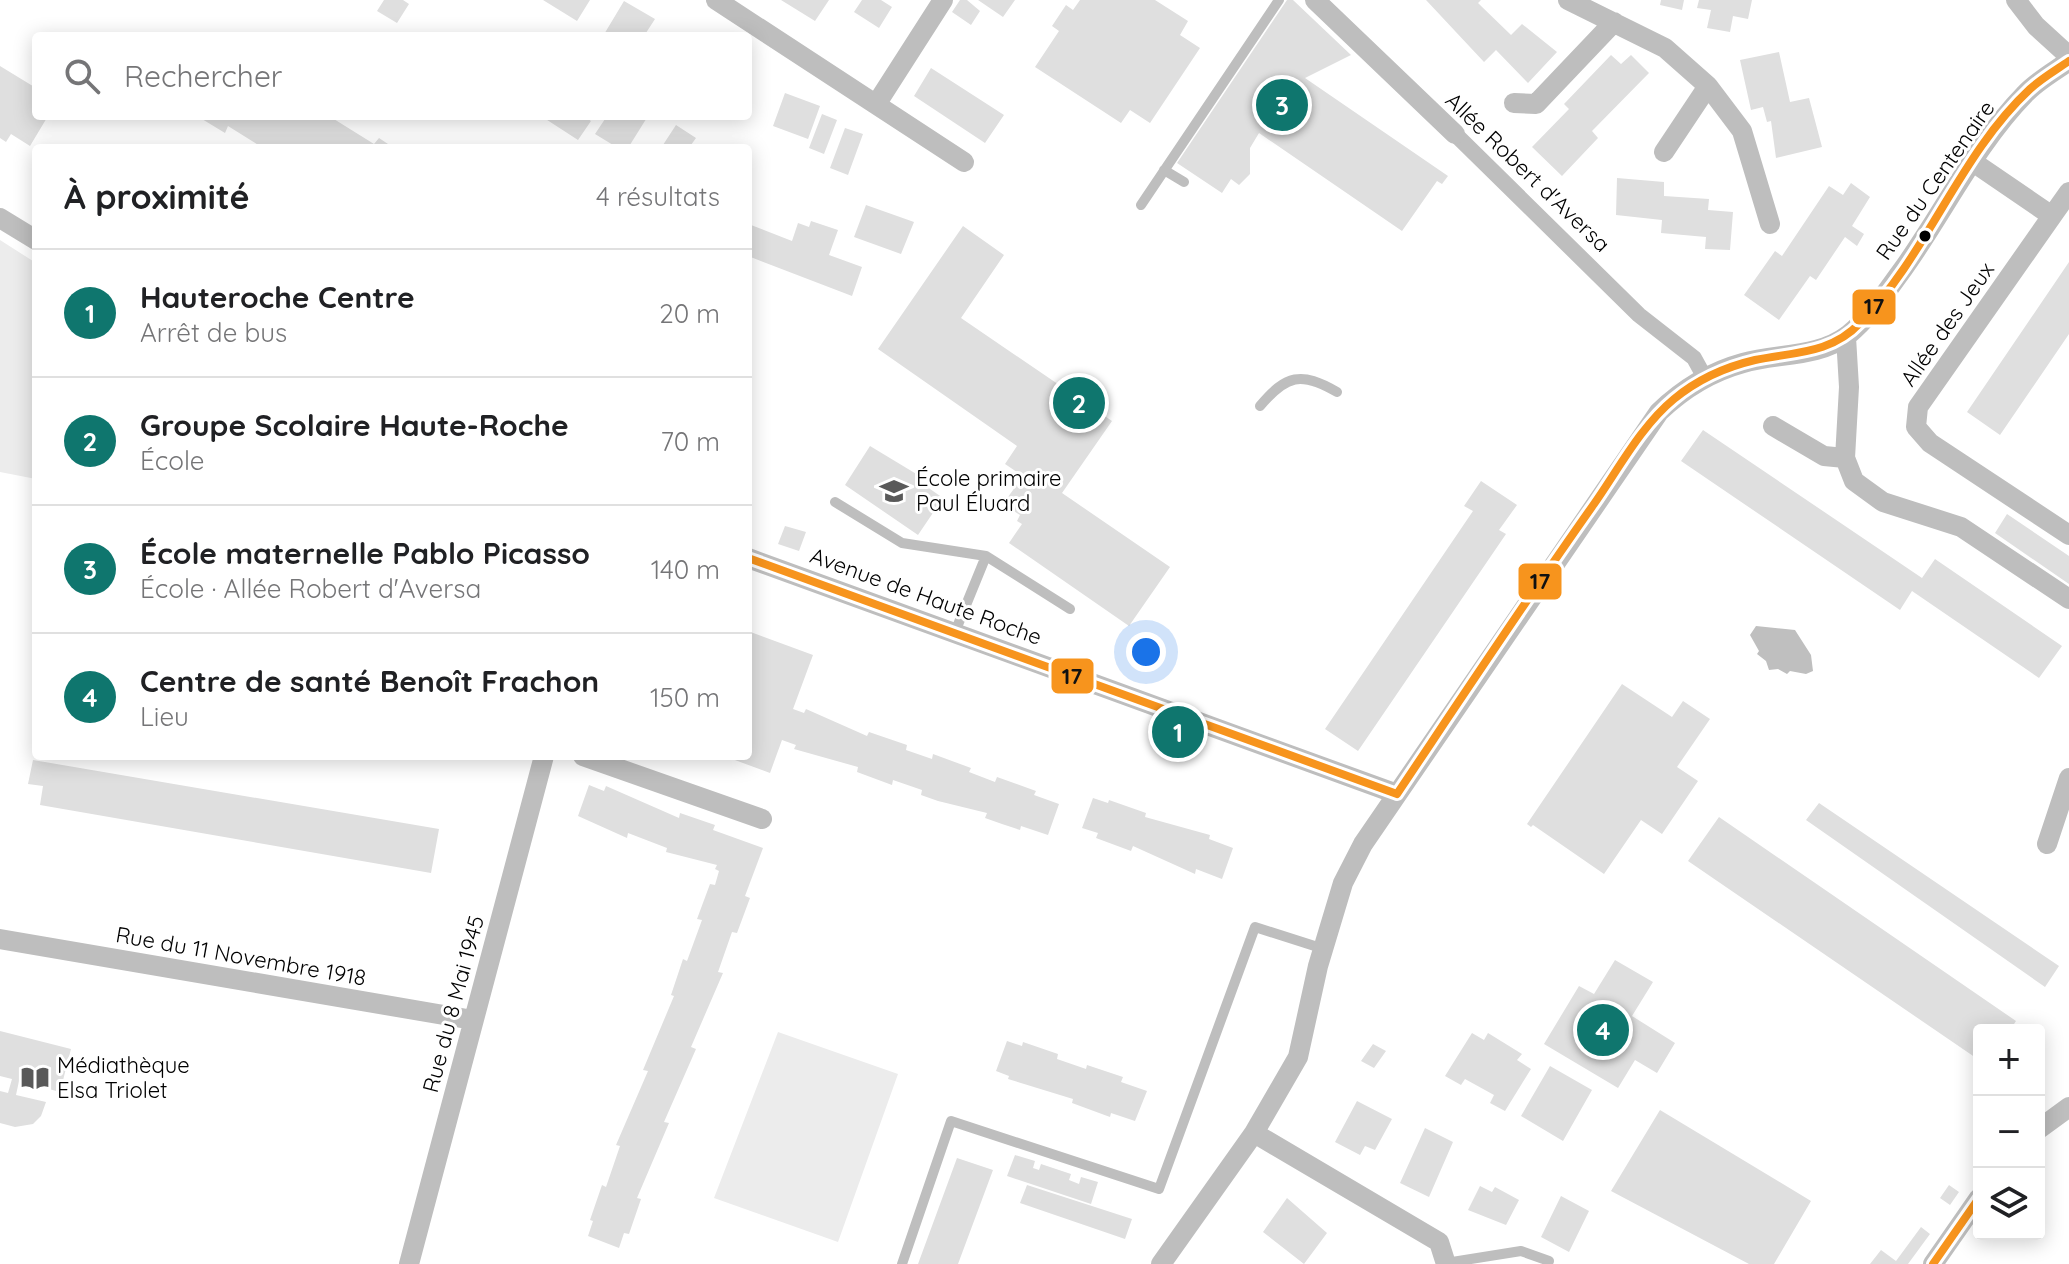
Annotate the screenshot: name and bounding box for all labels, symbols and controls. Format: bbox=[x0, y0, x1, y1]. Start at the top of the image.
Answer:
search box bbox=[32, 32, 752, 120]
icon: search bbox=[60, 54, 104, 98]
text: Rechercher bbox=[124, 57, 282, 95]
pin: 3 bbox=[1256, 75, 1308, 135]
street label: Allée Robert d'Aversa bbox=[1440, 86, 1616, 258]
street label: Rue du Centenaire bbox=[1870, 95, 2000, 265]
text: À proximité bbox=[64, 175, 250, 218]
text: 4 résultats bbox=[596, 180, 720, 213]
unlabelled marker bbox=[1917, 228, 1933, 244]
street label: Allée des Jeux bbox=[1894, 256, 2000, 392]
text: Hauteroche Centre bbox=[140, 278, 415, 316]
line badge: 17 bbox=[1851, 288, 1897, 326]
text: 17 bbox=[1864, 292, 1884, 320]
text: 1 bbox=[85, 297, 95, 330]
text: 20 m bbox=[659, 297, 720, 330]
text: Arrêt de bus bbox=[140, 316, 287, 349]
pin: 2 bbox=[1053, 373, 1105, 433]
text: Groupe Scolaire Haute-Roche bbox=[140, 406, 569, 444]
text: 2 bbox=[83, 425, 97, 458]
text: 70 m bbox=[660, 425, 720, 458]
text: École bbox=[140, 444, 204, 477]
place label: École primaire Paul Éluard bbox=[916, 464, 1062, 517]
school or university icon: École primaire Paul Éluard bbox=[879, 476, 909, 506]
text: École maternelle Pablo Picasso bbox=[140, 534, 590, 572]
street label: Avenue de Haute Roche bbox=[806, 541, 1046, 651]
text: 3 bbox=[83, 553, 97, 586]
text: 140 m bbox=[651, 553, 720, 586]
line badge: 17 bbox=[1517, 562, 1563, 601]
text: 17 bbox=[1530, 567, 1550, 595]
text: École · Allée Robert d'Aversa bbox=[140, 572, 481, 605]
your location bbox=[1126, 632, 1166, 672]
line badge: 17 bbox=[1050, 657, 1095, 695]
text: Centre de santé Benoît Frachon bbox=[140, 662, 599, 700]
text: 17 bbox=[1062, 662, 1082, 690]
text: 4 bbox=[82, 681, 98, 714]
text: 150 m bbox=[650, 681, 720, 714]
text: Lieu bbox=[140, 700, 189, 733]
pin: 1 bbox=[1152, 702, 1204, 762]
street label: Rue du 8 Mai 1945 bbox=[416, 912, 490, 1096]
street label: Rue du 11 Novembre 1918 bbox=[114, 920, 368, 992]
pin: 4 bbox=[1577, 1000, 1629, 1060]
map controls bbox=[1973, 1024, 2045, 1240]
button: + bbox=[1973, 1024, 2045, 1096]
place label: Médiathèque Elsa Triolet bbox=[57, 1051, 190, 1104]
library icon: Médiathèque Elsa Triolet bbox=[20, 1063, 50, 1093]
button: − bbox=[1973, 1096, 2045, 1168]
button: layers bbox=[1973, 1168, 2045, 1240]

